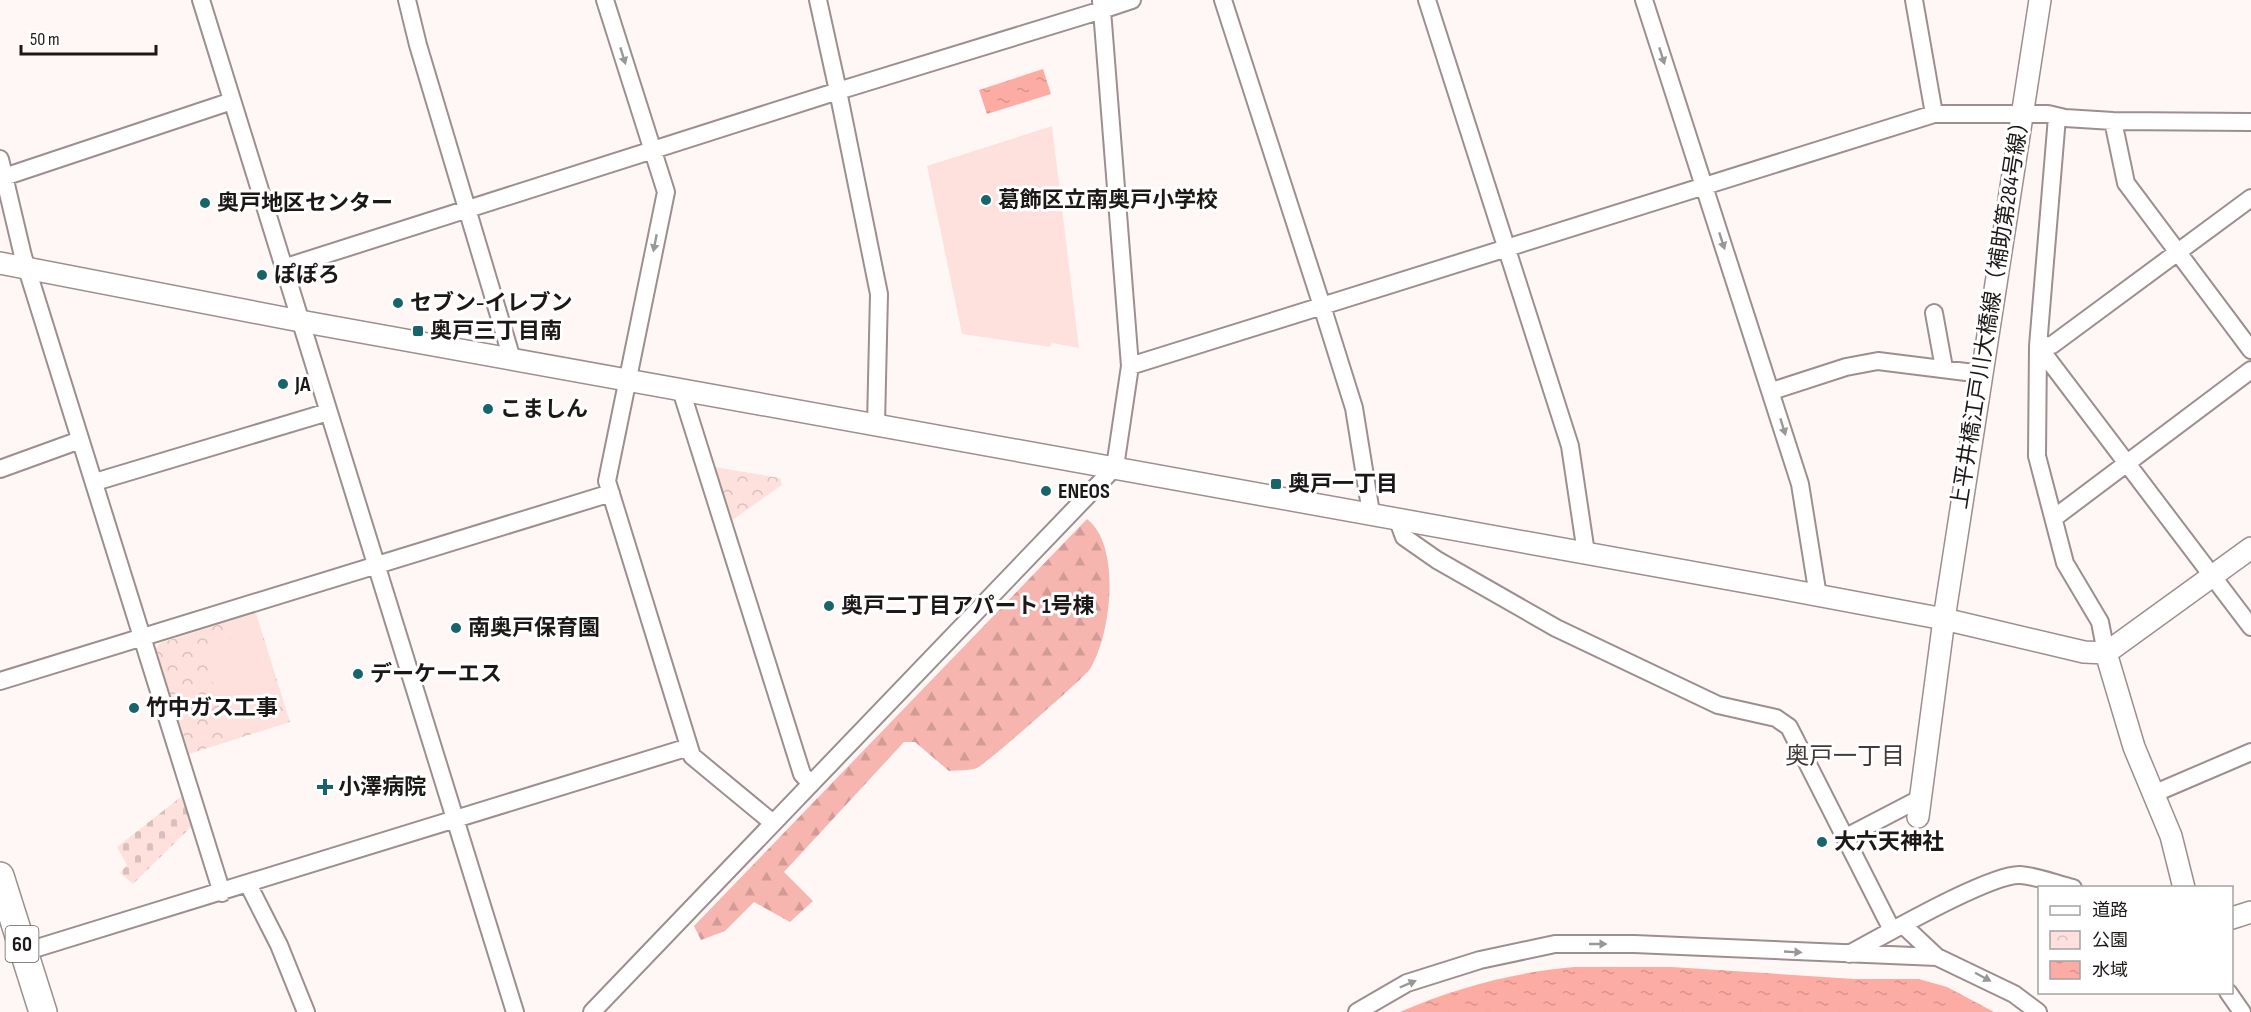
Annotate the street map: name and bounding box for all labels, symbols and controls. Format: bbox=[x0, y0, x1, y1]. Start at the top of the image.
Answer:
scale bar bbox=[21, 18, 156, 56]
text: 50 m bbox=[30, 29, 60, 50]
one-way arrow bbox=[619, 47, 628, 65]
one-way arrow bbox=[1658, 47, 1667, 65]
street label: 上平井橋江戸川大橋線（補助第284号線） bbox=[1946, 109, 2036, 511]
place label: 葛飾区立南奥戸小学校 bbox=[998, 187, 1218, 214]
place label: 奥戸地区センター bbox=[217, 190, 393, 217]
marker: 葛飾区立南奥戸小学校 bbox=[979, 193, 993, 207]
marker: 奥戸地区センター bbox=[198, 196, 212, 210]
one-way arrow bbox=[1718, 232, 1727, 250]
one-way arrow bbox=[650, 234, 659, 253]
place label: ぽぽろ bbox=[274, 262, 340, 289]
marker: ぽぽろ bbox=[255, 268, 269, 282]
place label: セブン-イレブン bbox=[410, 290, 572, 317]
marker: セブン-イレブン bbox=[391, 296, 405, 310]
place label: 奥戸三丁目南 bbox=[430, 318, 562, 345]
marker: 奥戸三丁目南 bbox=[411, 324, 425, 338]
place label: JA bbox=[294, 371, 311, 398]
marker: JA bbox=[276, 377, 290, 391]
place label: こましん bbox=[500, 396, 588, 423]
marker: こましん bbox=[481, 402, 495, 416]
one-way arrow bbox=[1779, 418, 1788, 436]
place label: 奥戸一丁目 bbox=[1288, 471, 1398, 498]
marker: 奥戸一丁目 bbox=[1269, 477, 1283, 491]
place label: ENEOS bbox=[1058, 478, 1110, 505]
marker: ENEOS bbox=[1039, 484, 1053, 498]
place label: 奥戸二丁目アパート 1号棟 bbox=[841, 593, 1095, 620]
marker: 奥戸二丁目アパート 1号棟 bbox=[822, 599, 836, 613]
place label: 南奥戸保育園 bbox=[468, 615, 600, 642]
marker: 南奥戸保育園 bbox=[449, 621, 463, 635]
place label: デーケーエス bbox=[370, 661, 502, 688]
marker: デーケーエス bbox=[351, 667, 365, 681]
place label: 竹中ガス工事 bbox=[146, 695, 278, 722]
marker: 竹中ガス工事 bbox=[127, 701, 141, 715]
district label: 奥戸一丁目 bbox=[1785, 742, 1905, 771]
place label: 小澤病院 bbox=[338, 774, 426, 801]
marker: 小澤病院 bbox=[316, 778, 334, 796]
place label: 大六天神社 bbox=[1834, 829, 1944, 856]
marker: 大六天神社 bbox=[1815, 835, 1829, 849]
legend bbox=[2038, 886, 2233, 994]
text: 道路 bbox=[2092, 900, 2128, 921]
road number: 60 bbox=[5, 926, 38, 962]
text: 公園 bbox=[2092, 930, 2128, 951]
one-way arrow bbox=[1588, 939, 1607, 949]
one-way arrow bbox=[1783, 947, 1802, 956]
text: 水域 bbox=[2092, 960, 2128, 981]
one-way arrow bbox=[1974, 972, 1992, 982]
one-way arrow bbox=[1400, 979, 1418, 989]

